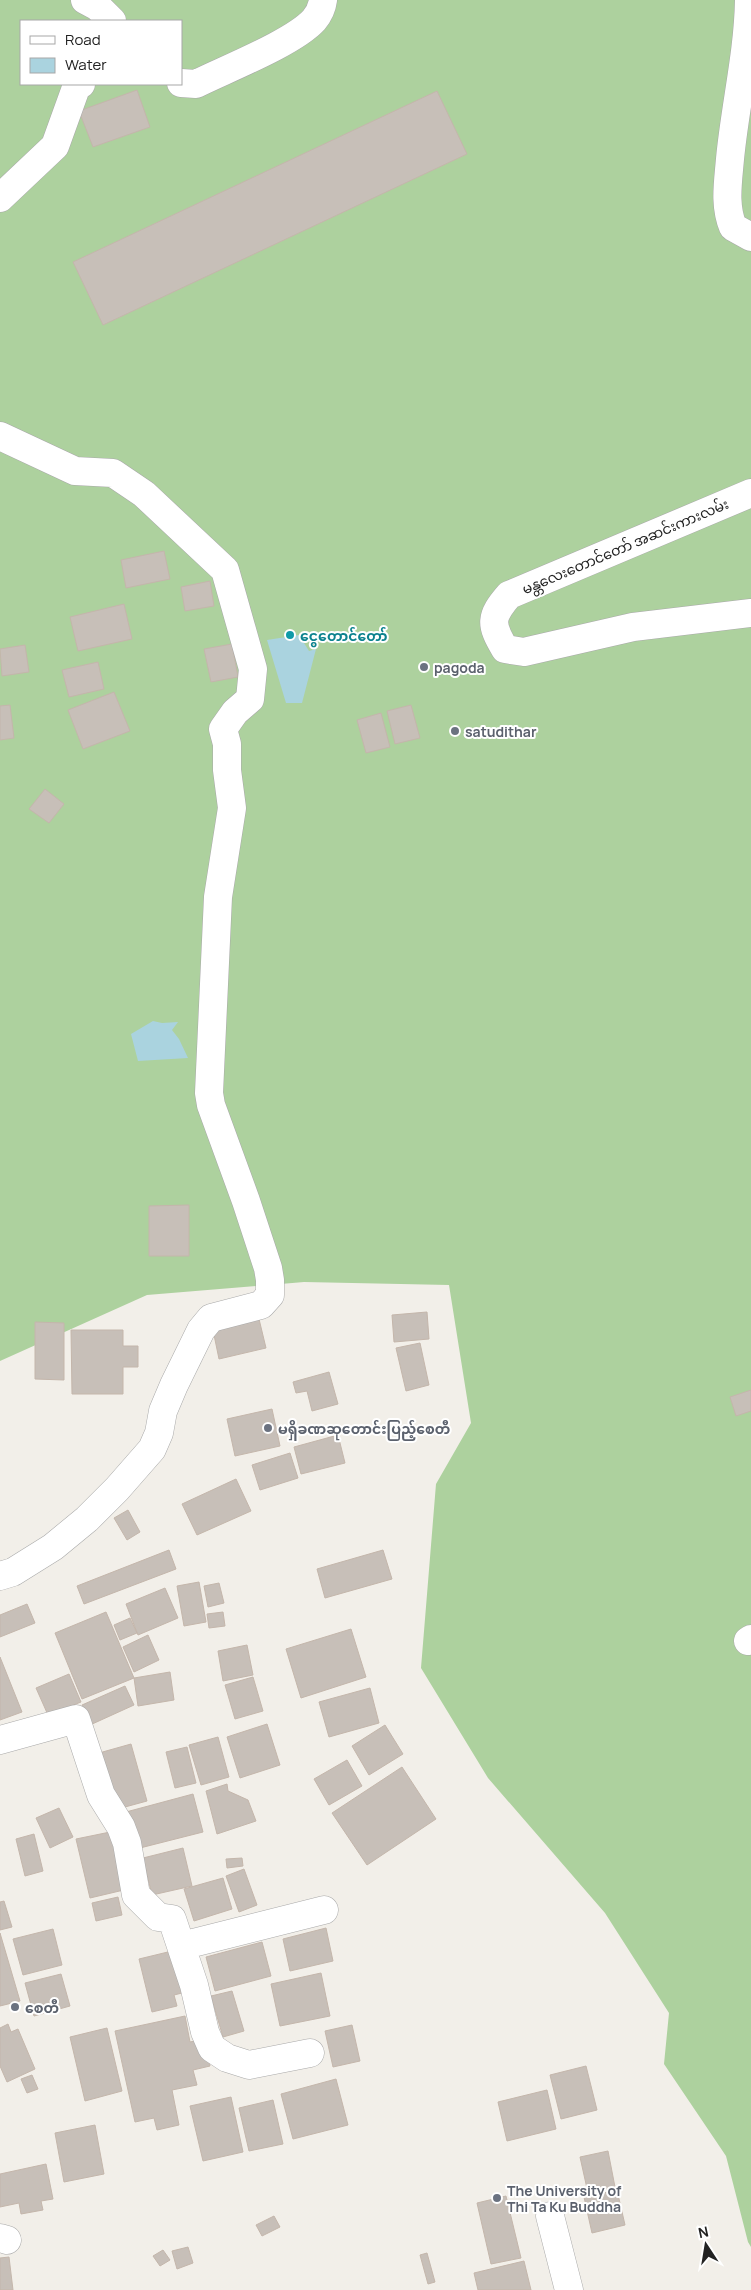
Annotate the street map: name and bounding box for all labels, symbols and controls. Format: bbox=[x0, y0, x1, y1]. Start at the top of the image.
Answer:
legend bbox=[20, 20, 182, 85]
text: Road bbox=[65, 29, 101, 50]
text: Water bbox=[65, 54, 107, 75]
street label: မန္တလေးတောင်တော် အဆင်းကားလမ်း bbox=[519, 494, 732, 601]
place label: ငွေတောင်တော် bbox=[300, 626, 388, 648]
marker: ငွေတောင်တော် bbox=[284, 629, 296, 641]
place label: pagoda bbox=[434, 658, 485, 677]
marker: pagoda bbox=[418, 661, 430, 673]
place label: satudithar bbox=[465, 722, 537, 741]
marker: satudithar bbox=[449, 725, 461, 737]
place label: မရှိခဏဆုတောင်းပြည့်စေတီ bbox=[278, 1419, 450, 1441]
marker: မရှိခဏဆုတောင်းပြည့်စေတီ bbox=[262, 1422, 274, 1434]
place label: စေတီ bbox=[25, 1998, 59, 2017]
marker: စေတီ bbox=[9, 2001, 21, 2013]
place label: The University of Thi Ta Ku Buddha bbox=[507, 2181, 622, 2216]
marker: The University of Thi Ta Ku Buddha bbox=[491, 2192, 503, 2204]
north arrow bbox=[681, 2220, 731, 2270]
text: N bbox=[696, 2221, 710, 2242]

